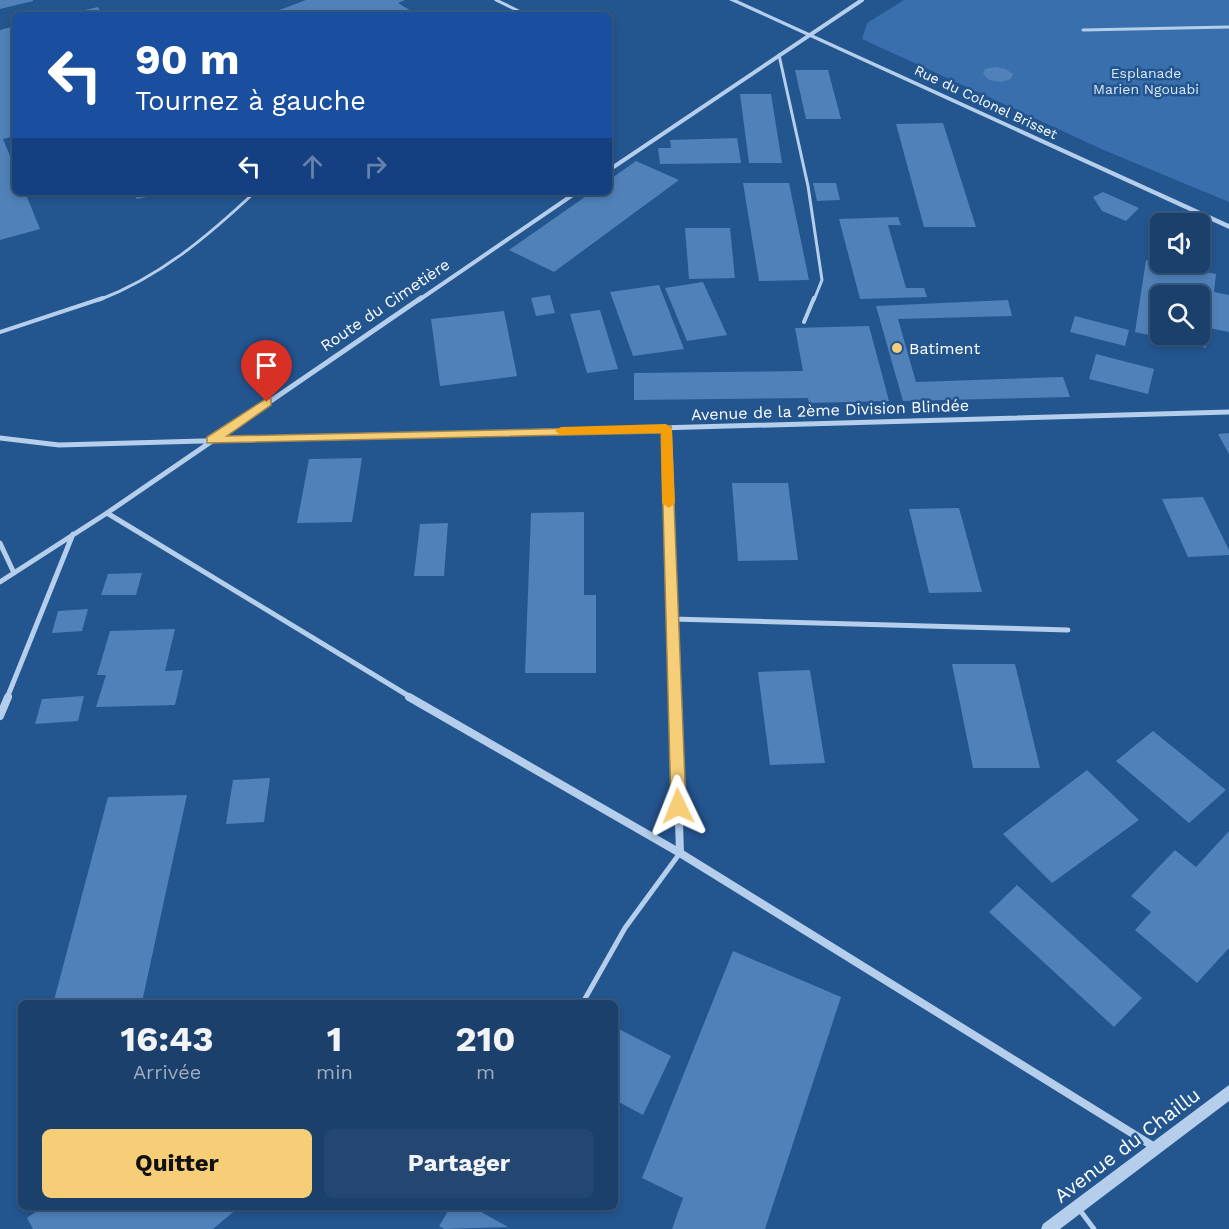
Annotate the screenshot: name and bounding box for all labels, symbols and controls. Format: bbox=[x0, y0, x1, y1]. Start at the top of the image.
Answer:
text: 90 m bbox=[135, 35, 239, 84]
icon: left bbox=[36, 36, 114, 114]
street label: Rue du Colonel Brisset bbox=[912, 62, 1060, 142]
park label: Esplanade Marien Ngouabi bbox=[1093, 65, 1199, 97]
text: Tournez à gauche bbox=[135, 85, 366, 117]
icon: left bbox=[233, 150, 266, 183]
icon: ahead bbox=[296, 150, 329, 183]
icon: right bbox=[359, 150, 392, 183]
map controls bbox=[1150, 213, 1210, 345]
button: sound bbox=[1150, 213, 1210, 273]
street label: Route du Cimetière bbox=[317, 255, 453, 355]
button: search bbox=[1150, 285, 1210, 345]
place label: Batiment bbox=[909, 339, 980, 358]
pin bbox=[241, 340, 292, 402]
marker: Batiment bbox=[890, 341, 904, 355]
icon: arrive bbox=[250, 349, 283, 382]
street label: Avenue de la 2ème Division Blindée bbox=[691, 396, 969, 424]
position arrow bbox=[646, 774, 710, 838]
text: 16:43 bbox=[120, 1018, 214, 1060]
text: 1 bbox=[327, 1018, 342, 1060]
text: 210 bbox=[455, 1018, 516, 1060]
text: Arrivée bbox=[133, 1060, 201, 1084]
text: min bbox=[316, 1060, 353, 1084]
text: m bbox=[476, 1060, 495, 1084]
street label: Avenue du Chaillu bbox=[1049, 1082, 1205, 1208]
button: Quitter bbox=[42, 1129, 312, 1198]
button: Partager bbox=[324, 1129, 594, 1198]

